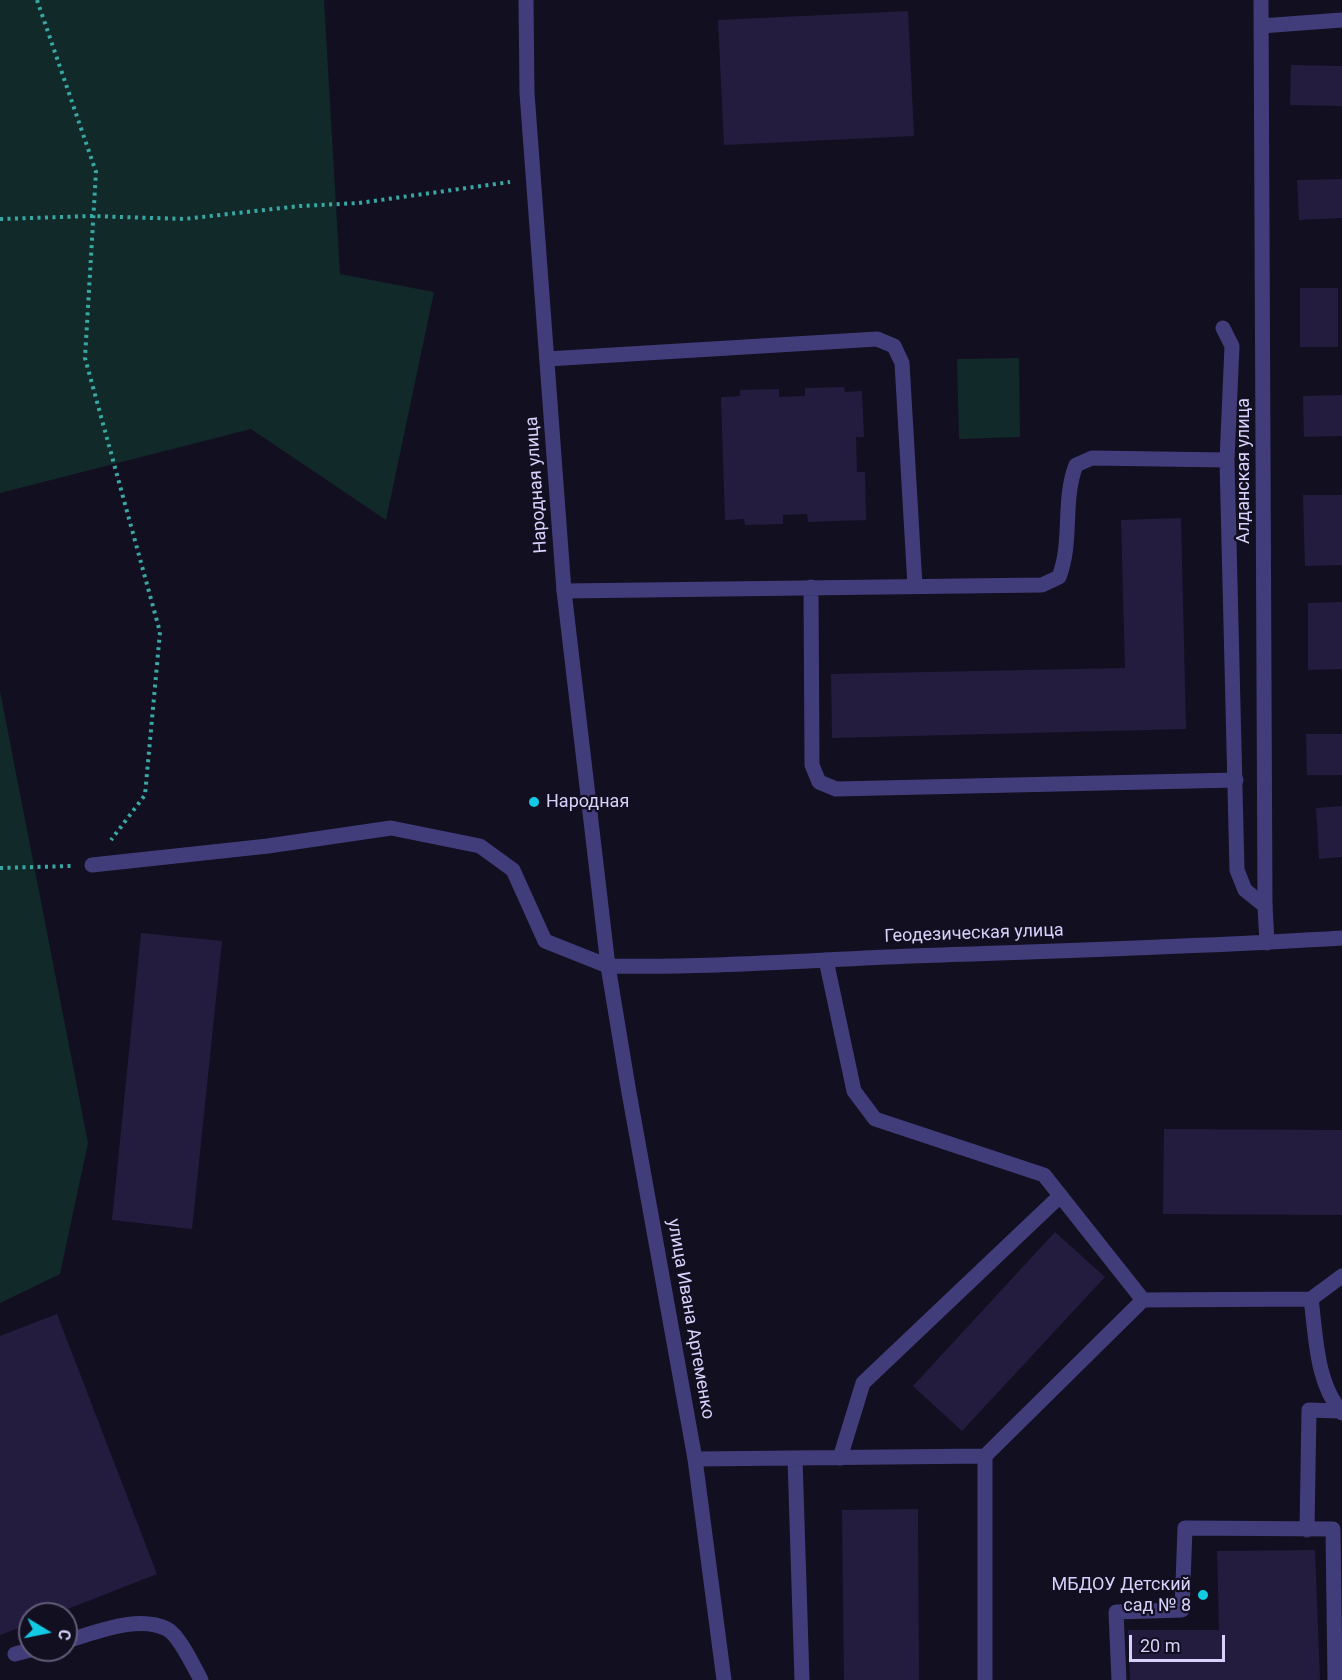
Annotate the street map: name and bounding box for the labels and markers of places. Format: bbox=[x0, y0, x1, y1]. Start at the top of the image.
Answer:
place label: Народная bbox=[546, 791, 629, 813]
marker: Народная bbox=[527, 795, 541, 809]
place label: МБДОУ Детский сад № 8 bbox=[1052, 1574, 1191, 1616]
marker: МБДОУ Детский сад № 8 bbox=[1196, 1588, 1210, 1602]

